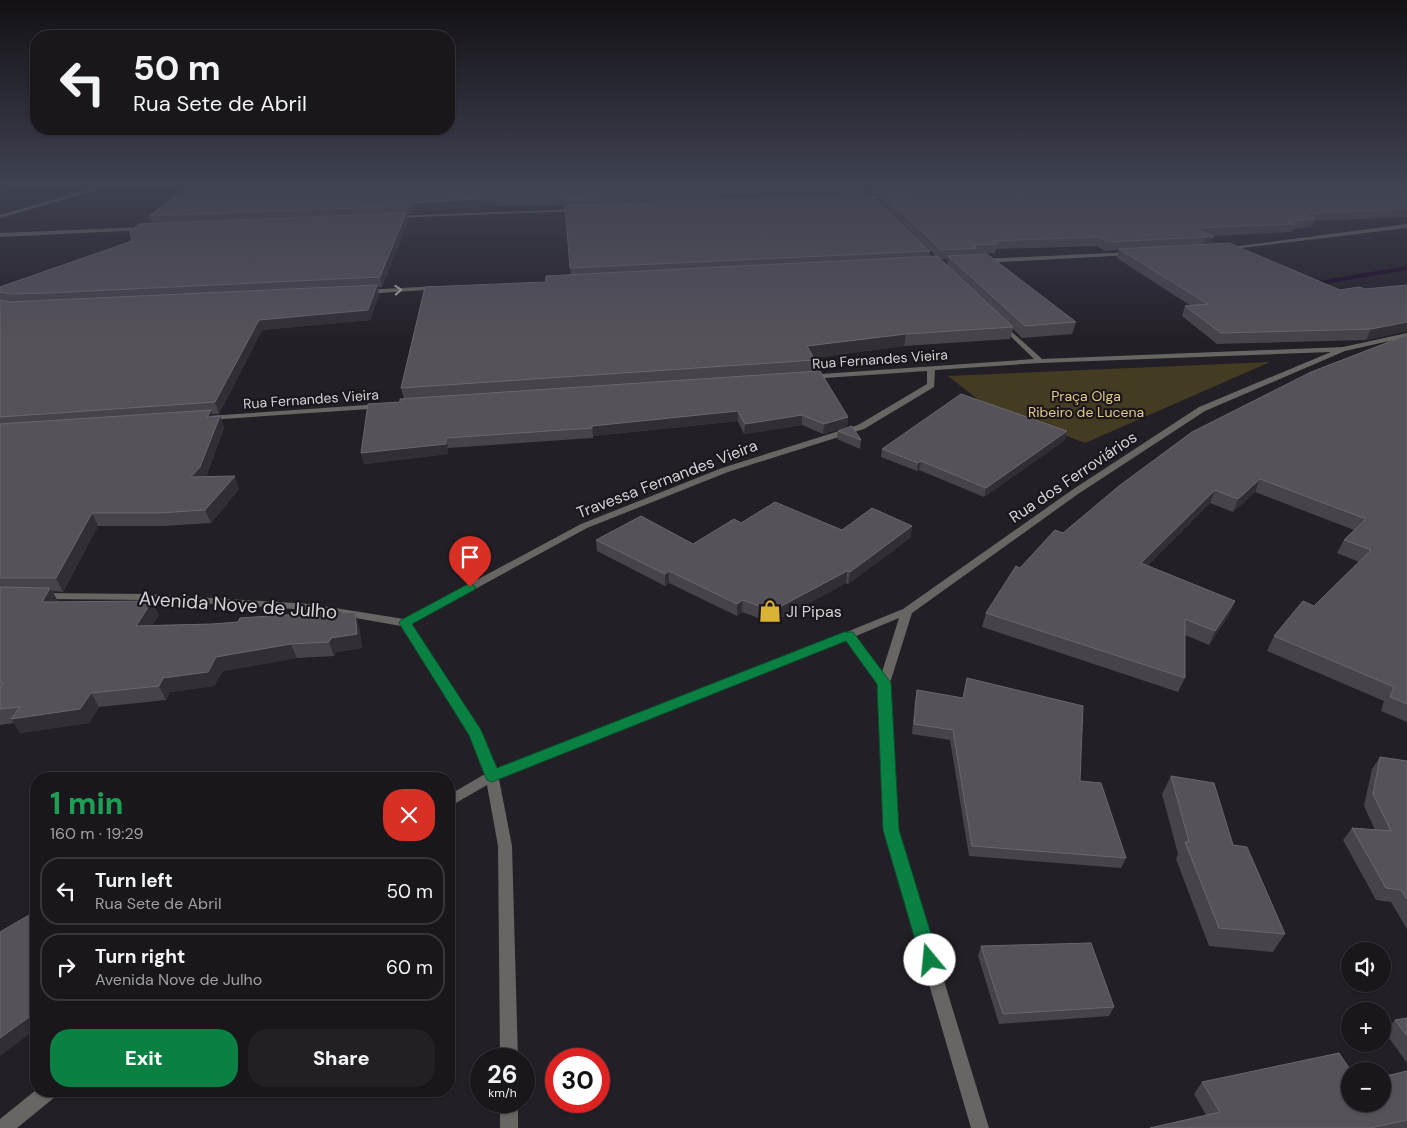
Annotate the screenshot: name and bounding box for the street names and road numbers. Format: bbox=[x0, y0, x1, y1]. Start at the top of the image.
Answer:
street label: Rua Fernandes Vieira bbox=[812, 345, 948, 373]
street label: Rua Fernandes Vieira bbox=[243, 385, 379, 413]
street label: Rua dos Ferroviários bbox=[1005, 426, 1141, 528]
street label: Travessa Fernandes Vieira bbox=[573, 435, 761, 523]
street label: Avenida Nove de Julho bbox=[138, 586, 338, 624]

